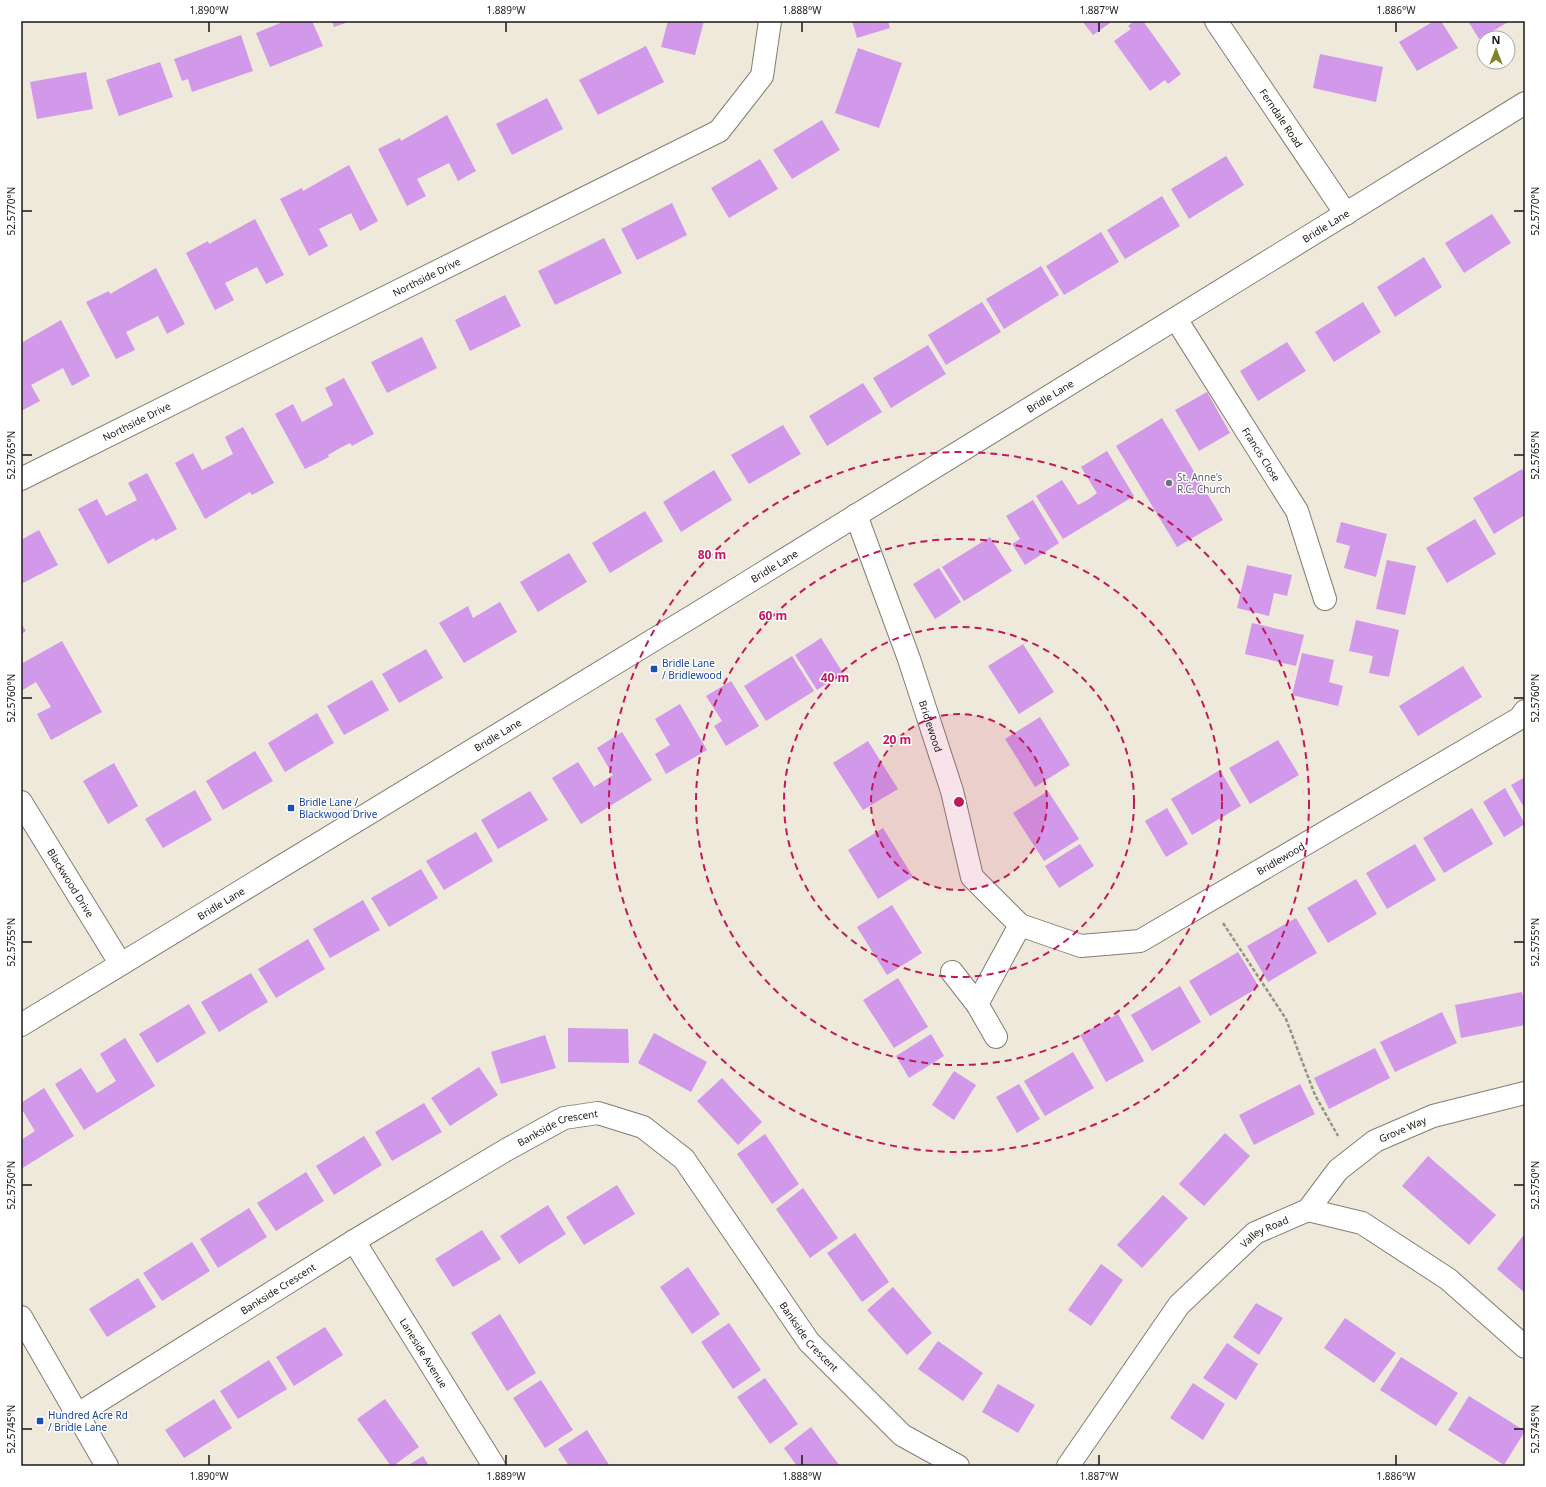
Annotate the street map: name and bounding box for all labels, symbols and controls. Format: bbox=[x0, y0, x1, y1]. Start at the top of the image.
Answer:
text: 1.890°W bbox=[189, 3, 229, 17]
text: 1.889°W bbox=[486, 3, 526, 17]
text: 1.888°W bbox=[782, 3, 822, 17]
text: 1.887°W bbox=[1079, 3, 1119, 17]
text: 1.886°W bbox=[1376, 3, 1416, 17]
north arrow bbox=[1476, 30, 1516, 70]
text: N bbox=[1492, 32, 1500, 47]
street label: Ferndale Road bbox=[1257, 86, 1306, 150]
text: 52.5770°N bbox=[4, 187, 18, 235]
text: 52.5770°N bbox=[1528, 187, 1542, 235]
street label: Bridle Lane bbox=[1300, 206, 1352, 246]
street label: Northside Drive bbox=[390, 254, 463, 300]
street label: Bridle Lane bbox=[1024, 376, 1076, 416]
street label: Northside Drive bbox=[100, 398, 173, 444]
street label: Francis Close bbox=[1239, 425, 1284, 484]
text: 52.5765°N bbox=[4, 431, 18, 479]
text: 52.5765°N bbox=[1528, 431, 1542, 479]
place label: St. Anne's R.C. Church bbox=[1177, 470, 1231, 496]
marker: St. Anne's R.C. Church bbox=[1164, 478, 1174, 488]
text: 80 m bbox=[698, 546, 726, 563]
street label: Bridle Lane bbox=[748, 546, 801, 586]
text: 60 m bbox=[759, 607, 787, 624]
place label: Bridle Lane / Bridlewood bbox=[662, 656, 722, 682]
marker: Bridle Lane / Bridlewood bbox=[649, 664, 659, 674]
text: 40 m bbox=[821, 669, 849, 686]
text: 52.5760°N bbox=[4, 674, 18, 722]
text: 52.5760°N bbox=[1528, 674, 1542, 722]
street label: Bridlewood bbox=[916, 698, 946, 754]
street label: Bridle Lane bbox=[471, 715, 524, 755]
text: 20 m bbox=[883, 731, 911, 748]
place label: Bridle Lane / Blackwood Drive bbox=[299, 795, 378, 821]
centre of rings bbox=[952, 795, 966, 809]
marker: Bridle Lane / Blackwood Drive bbox=[286, 803, 296, 813]
street label: Bridlewood bbox=[1254, 839, 1307, 878]
street label: Blackwood Drive bbox=[44, 846, 97, 920]
street label: Bridle Lane bbox=[195, 883, 247, 923]
text: 52.5755°N bbox=[4, 918, 18, 966]
text: 52.5755°N bbox=[1528, 918, 1542, 966]
street label: Bankside Crescent bbox=[515, 1106, 599, 1149]
street label: Grove Way bbox=[1377, 1112, 1429, 1146]
text: 52.5750°N bbox=[4, 1161, 18, 1209]
text: 52.5750°N bbox=[1528, 1161, 1542, 1209]
street label: Valley Road bbox=[1237, 1212, 1291, 1251]
street label: Bankside Crescent bbox=[238, 1260, 319, 1318]
street label: Bankside Crescent bbox=[776, 1299, 842, 1375]
street label: Laneside Avenue bbox=[397, 1316, 451, 1391]
text: 52.5745°N bbox=[4, 1405, 18, 1453]
text: 52.5745°N bbox=[1528, 1405, 1542, 1453]
place label: Hundred Acre Rd / Bridle Lane bbox=[48, 1408, 128, 1434]
marker: Hundred Acre Rd / Bridle Lane bbox=[35, 1416, 45, 1426]
text: 1.890°W bbox=[189, 1469, 229, 1483]
text: 1.889°W bbox=[486, 1469, 526, 1483]
text: 1.888°W bbox=[782, 1469, 822, 1483]
text: 1.887°W bbox=[1079, 1469, 1119, 1483]
text: 1.886°W bbox=[1376, 1469, 1416, 1483]

